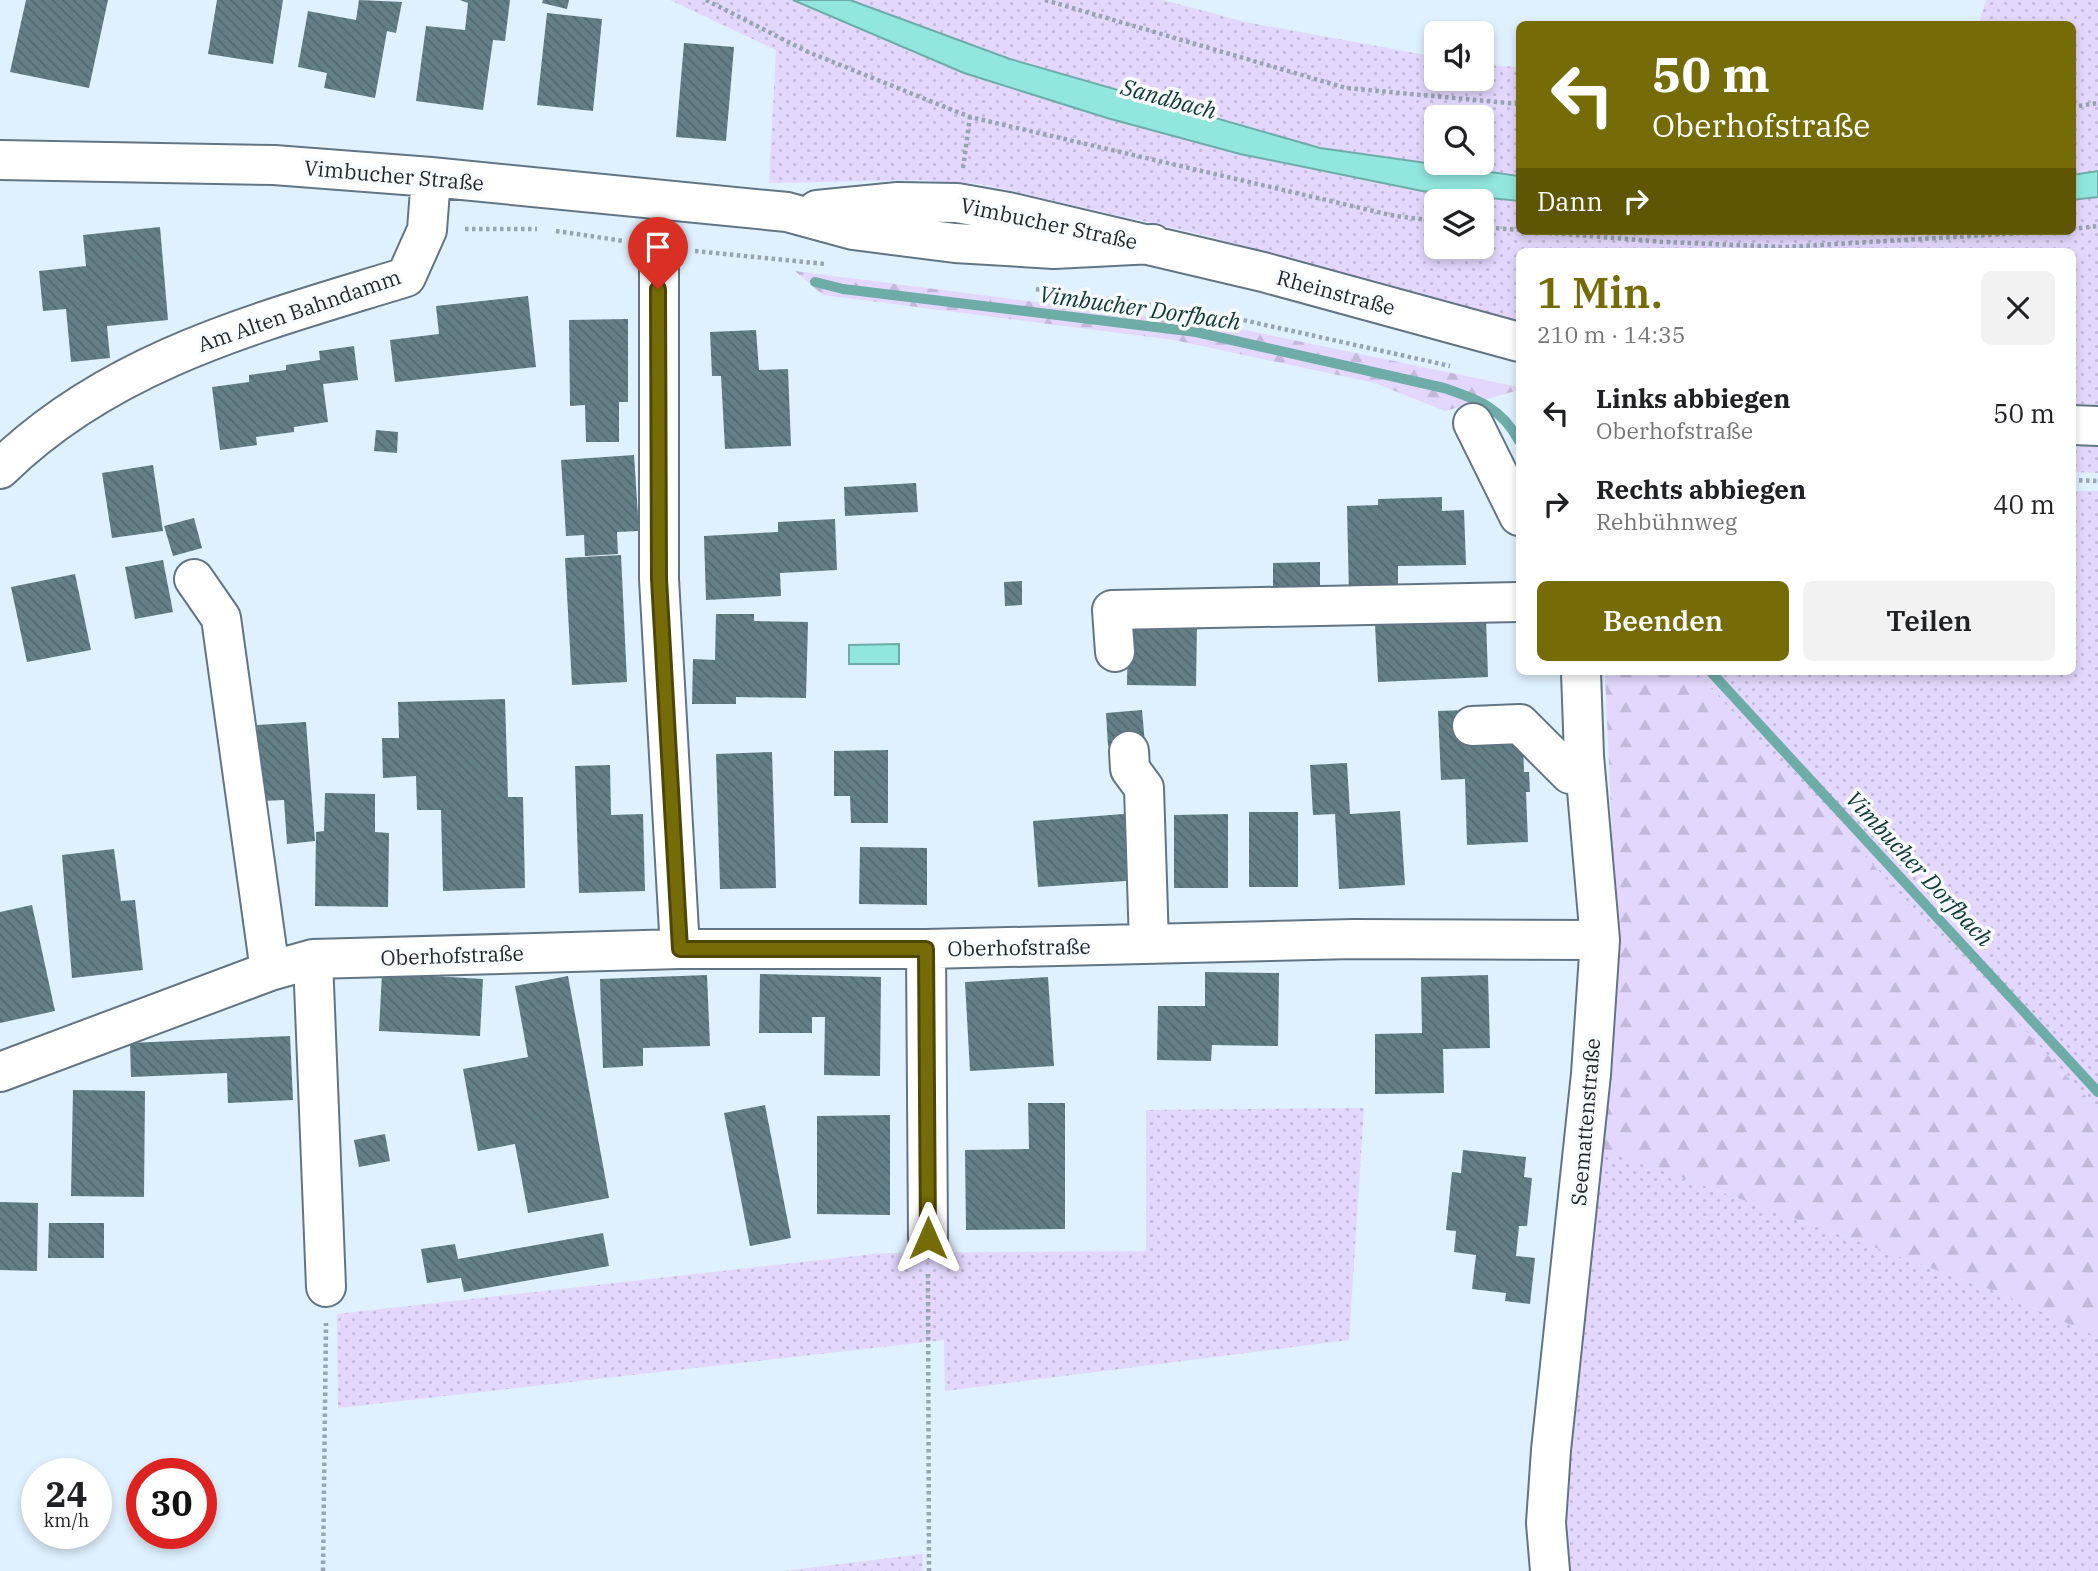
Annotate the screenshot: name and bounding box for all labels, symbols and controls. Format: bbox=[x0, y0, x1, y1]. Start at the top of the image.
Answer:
map controls bbox=[1424, 21, 1494, 259]
button: sound bbox=[1424, 21, 1494, 91]
text: 50 m bbox=[1652, 42, 1770, 105]
icon: left bbox=[1537, 49, 1628, 140]
water label: Sandbach bbox=[1117, 71, 1220, 125]
text: Oberhofstraße bbox=[1652, 104, 1870, 146]
button: search bbox=[1424, 105, 1494, 175]
street label: Vimbucher Straße bbox=[303, 153, 485, 197]
icon: right bbox=[1617, 182, 1655, 220]
text: Dann bbox=[1537, 184, 1603, 218]
button: layers bbox=[1424, 189, 1494, 259]
street label: Vimbucher Straße bbox=[958, 191, 1140, 255]
pin bbox=[628, 217, 688, 289]
icon: arrive bbox=[639, 228, 677, 266]
street label: Am Alten Bahndamm bbox=[194, 262, 404, 358]
street label: Rheinstraße bbox=[1274, 263, 1398, 321]
text: 1 Min. bbox=[1537, 265, 1663, 320]
button: close bbox=[1981, 271, 2055, 345]
water label: Vimbucher Dorfbach bbox=[1037, 278, 1243, 336]
text: 210 m · 14:35 bbox=[1537, 319, 1686, 349]
text: Links abbiegen bbox=[1596, 381, 1791, 415]
icon: left bbox=[1537, 394, 1575, 432]
text: 50 m bbox=[1993, 396, 2055, 430]
text: Oberhofstraße bbox=[1596, 415, 1753, 445]
text: Rechts abbiegen bbox=[1596, 472, 1806, 506]
icon: right bbox=[1537, 485, 1575, 523]
text: 40 m bbox=[1993, 487, 2055, 521]
text: Rehbühnweg bbox=[1596, 506, 1737, 536]
button: Beenden bbox=[1537, 581, 1789, 661]
button: Teilen bbox=[1803, 581, 2055, 661]
water label: Vimbucher Dorfbach bbox=[1840, 784, 2000, 953]
street label: Oberhofstraße bbox=[947, 932, 1091, 962]
street label: Oberhofstraße bbox=[380, 939, 524, 971]
street label: Seemattenstraße bbox=[1564, 1037, 1606, 1207]
position arrow bbox=[891, 1201, 965, 1275]
speed limit sign: 30 bbox=[126, 1458, 217, 1549]
text: 24 bbox=[45, 1471, 88, 1517]
text: km/h bbox=[44, 1509, 89, 1532]

